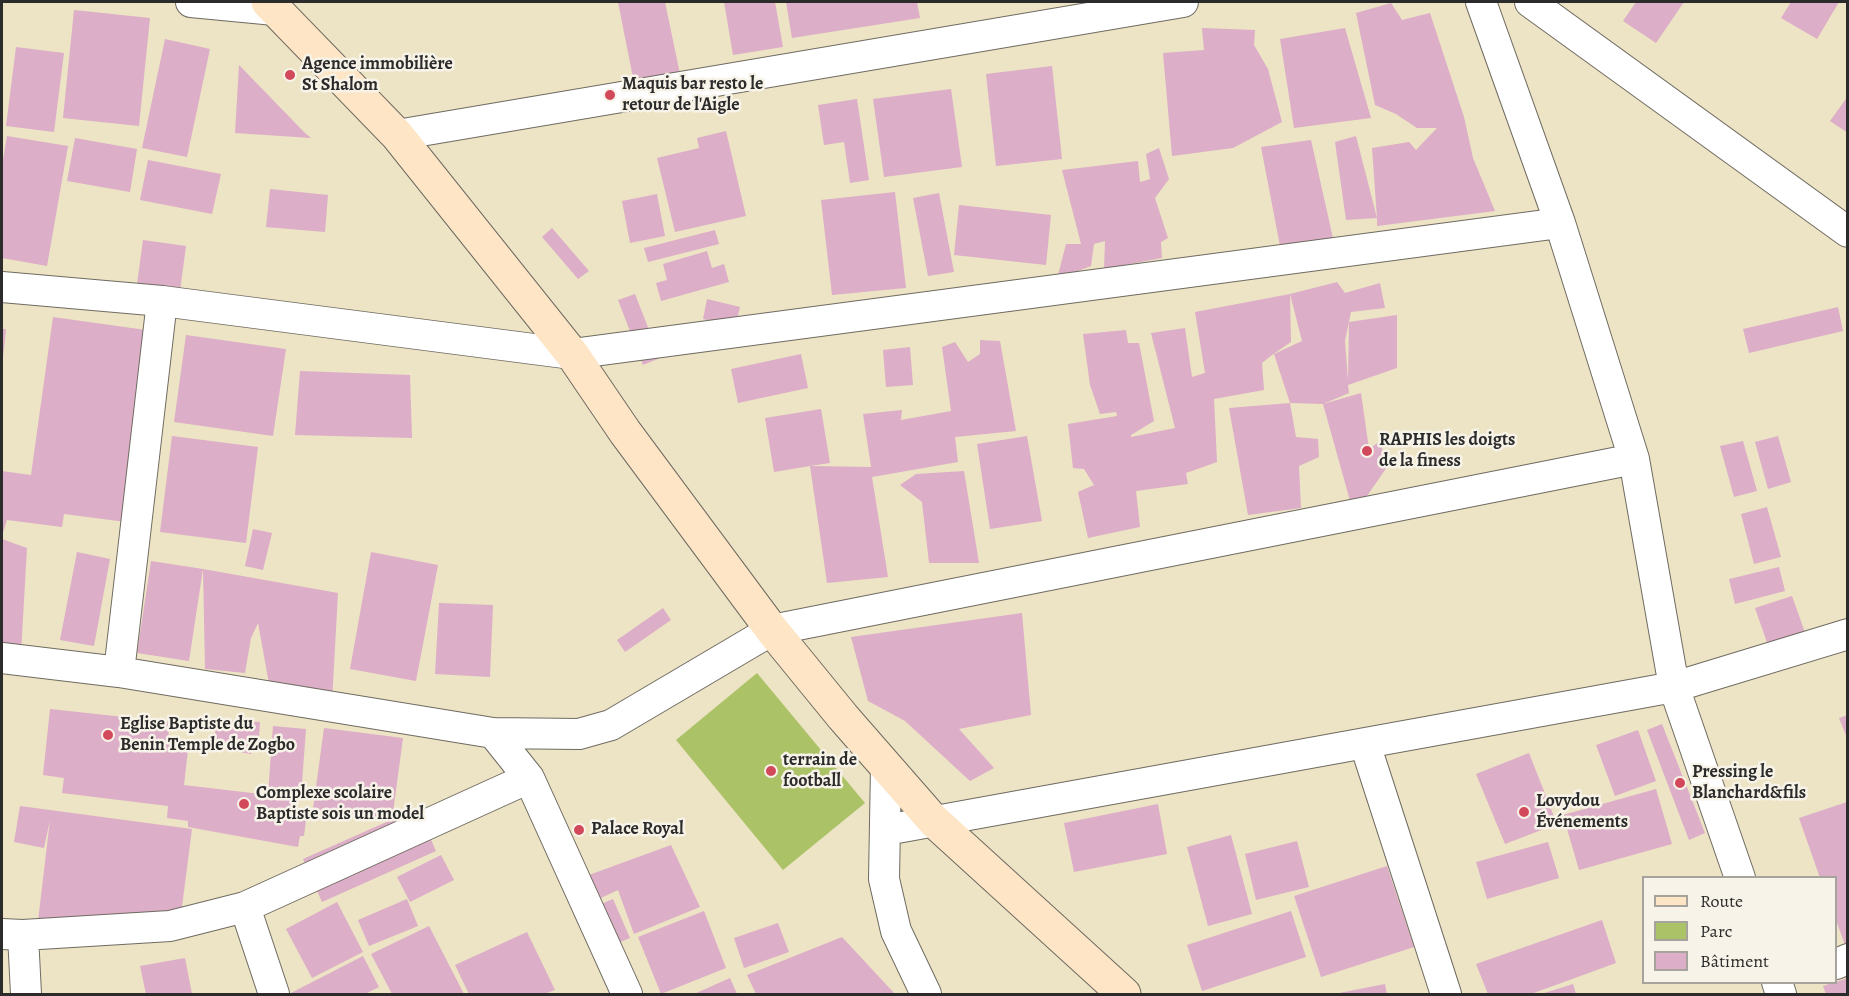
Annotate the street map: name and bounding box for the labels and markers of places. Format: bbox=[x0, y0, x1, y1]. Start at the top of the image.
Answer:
place label: Agence immobilière St Shalom bbox=[302, 54, 453, 97]
marker: Agence immobilière St Shalom bbox=[283, 68, 297, 82]
place label: Maquis bar resto le retour de l'Aigle bbox=[622, 74, 763, 116]
marker: Maquis bar resto le retour de l'Aigle bbox=[603, 88, 617, 102]
place label: RAPHIS les doigts de la finess bbox=[1379, 430, 1515, 472]
marker: RAPHIS les doigts de la finess bbox=[1360, 444, 1374, 458]
place label: Eglise Baptiste du Benin Temple de Zogbo bbox=[120, 714, 295, 756]
marker: Eglise Baptiste du Benin Temple de Zogbo bbox=[101, 728, 115, 742]
place label: terrain de football bbox=[783, 750, 857, 792]
place label: Pressing le Blanchard&fils bbox=[1692, 762, 1806, 804]
marker: terrain de football bbox=[764, 764, 778, 778]
marker: Pressing le Blanchard&fils bbox=[1673, 776, 1687, 790]
place label: Complexe scolaire Baptiste sois un model bbox=[256, 783, 424, 826]
place label: Lovydou Événements bbox=[1536, 791, 1628, 834]
marker: Complexe scolaire Baptiste sois un model bbox=[237, 797, 251, 811]
marker: Lovydou Événements bbox=[1517, 805, 1531, 819]
place label: Palace Royal bbox=[591, 819, 684, 841]
marker: Palace Royal bbox=[572, 823, 586, 837]

